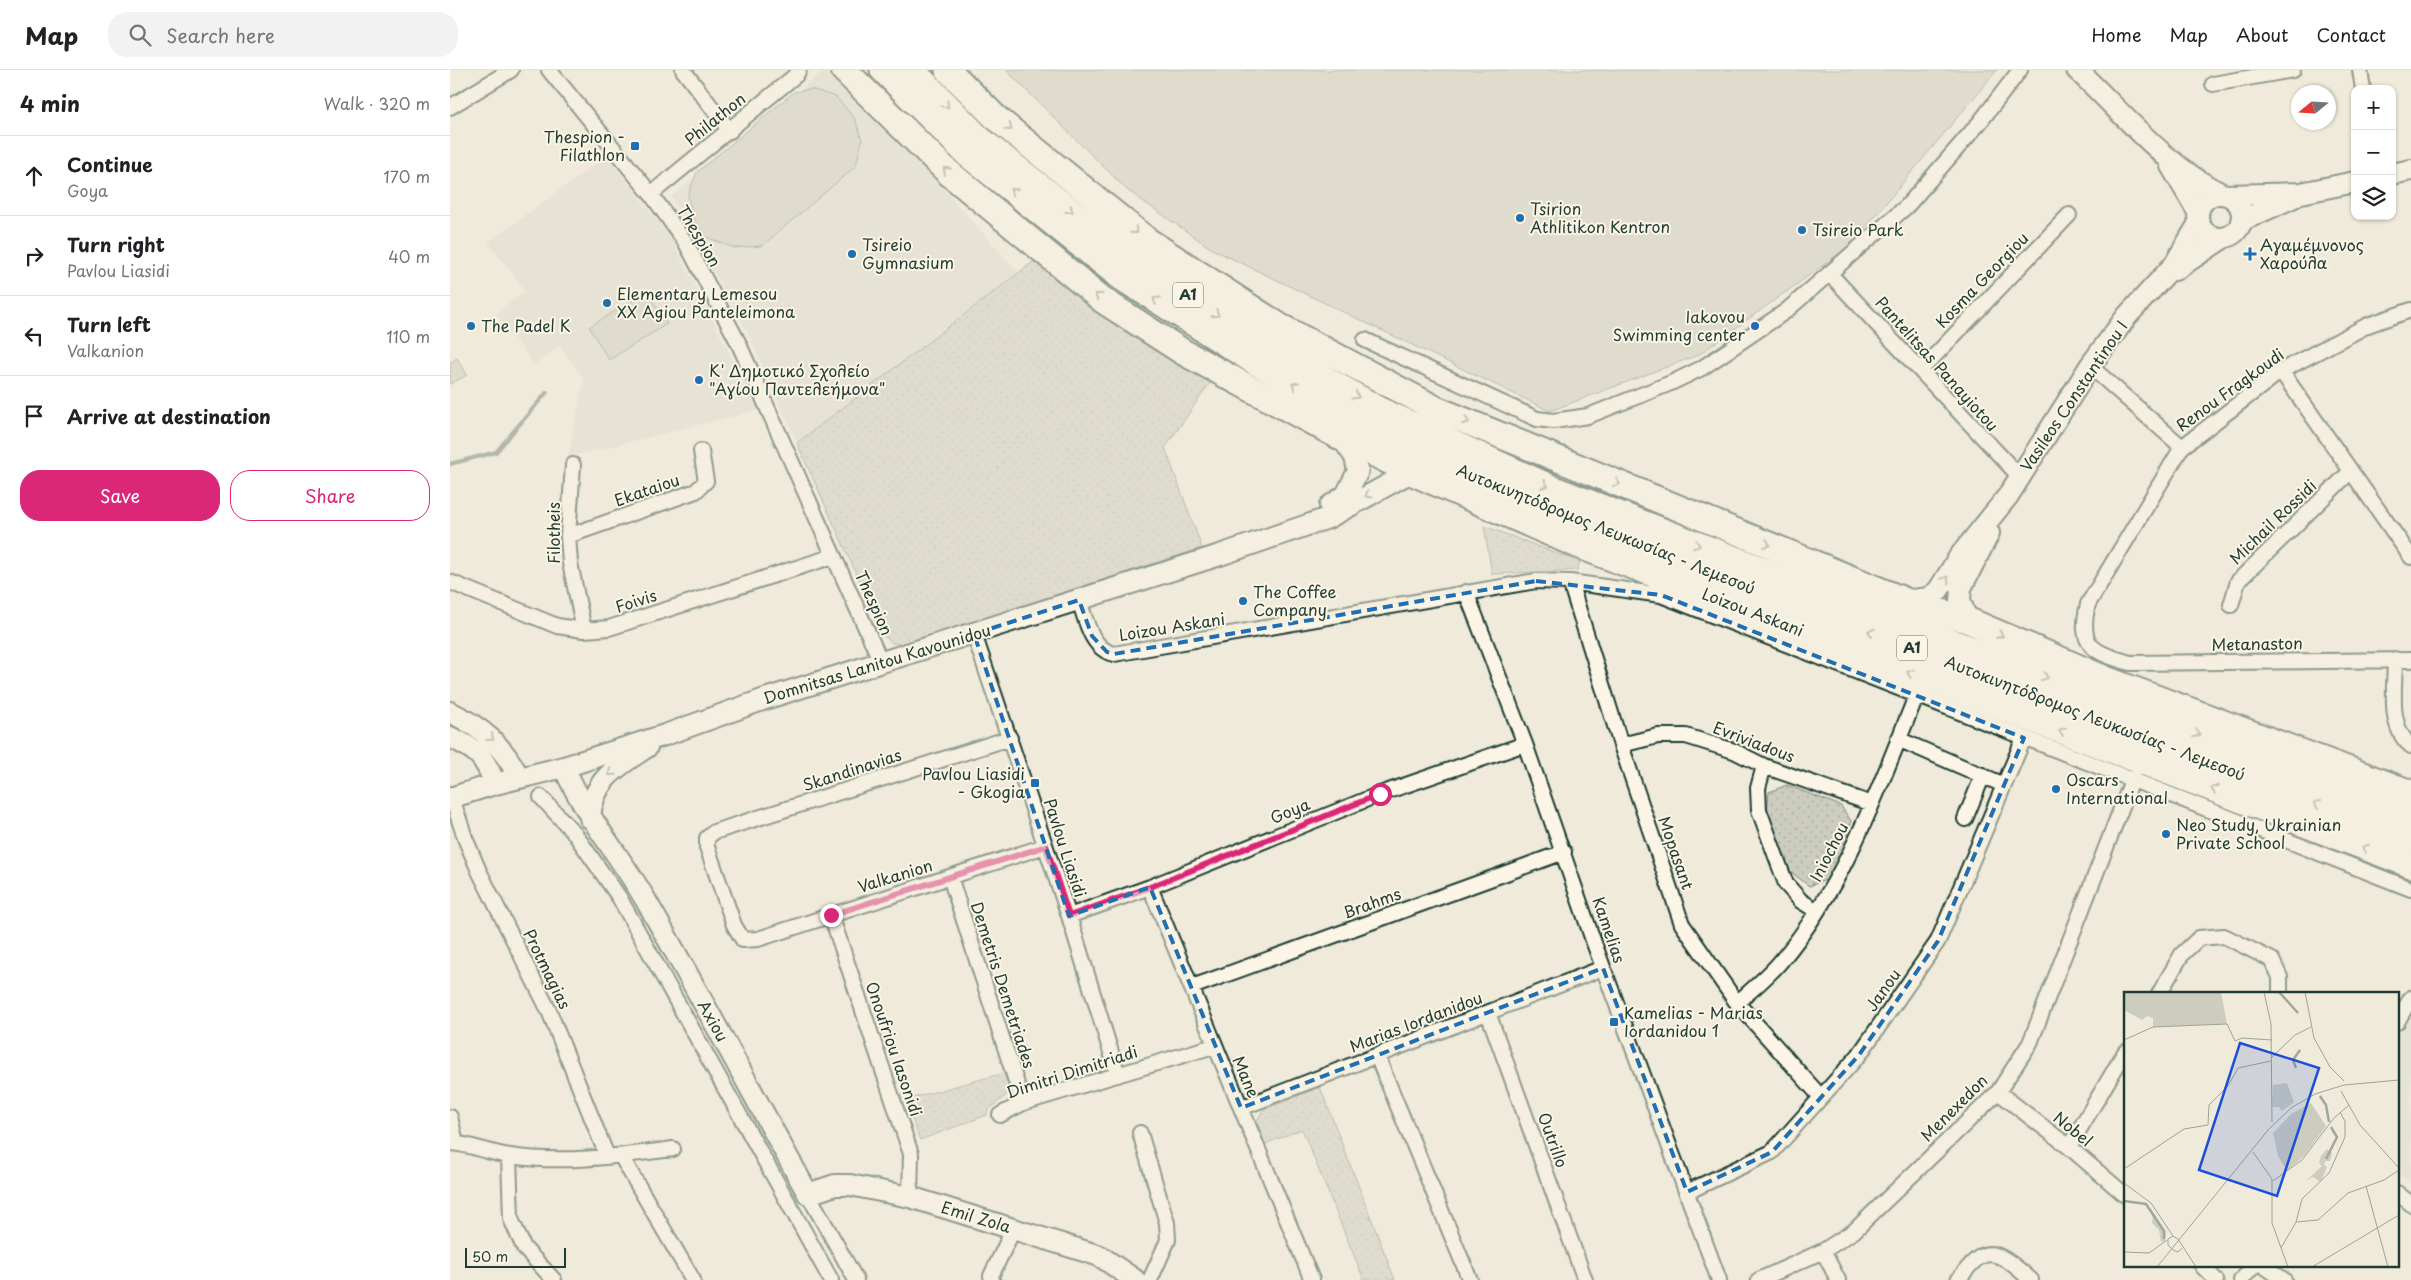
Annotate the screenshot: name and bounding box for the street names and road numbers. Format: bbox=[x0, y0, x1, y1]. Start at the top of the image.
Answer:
street label: Philathon bbox=[679, 86, 750, 150]
street label: Thespion bbox=[672, 200, 728, 271]
street label: Kosma Georgiou bbox=[1929, 226, 2033, 333]
road number: A1 bbox=[1173, 282, 1203, 308]
street label: Pantelitsas Panayiotou bbox=[1871, 291, 2005, 436]
street label: Vasileos Constantinou I bbox=[2014, 315, 2133, 476]
street label: Renou Fragkoudi bbox=[2170, 342, 2288, 437]
street label: Αυτοκινητόδρομος Λευκωσίας - Λεμεσού bbox=[1453, 457, 1759, 599]
street label: Ekataiou bbox=[611, 467, 682, 511]
street label: Michail Rossidi bbox=[2223, 473, 2321, 569]
street label: Filotheis bbox=[541, 502, 565, 564]
street label: Thespion bbox=[850, 566, 900, 639]
street label: Loizou Askani bbox=[1699, 581, 1808, 641]
street label: Foivis bbox=[612, 582, 659, 618]
street label: Loizou Askani bbox=[1117, 606, 1227, 646]
street label: Domnitsas Lanitou Kavounidou bbox=[760, 617, 994, 709]
street label: Metanaston bbox=[2211, 630, 2303, 656]
road number: A1 bbox=[1897, 636, 1927, 660]
street label: Αυτοκινητόδρομος Λευκωσίας - Λεμεσού bbox=[1942, 648, 2249, 786]
street label: Evriviadous bbox=[1710, 714, 1799, 768]
street label: Skandinavias bbox=[799, 742, 904, 796]
street label: Goya bbox=[1266, 791, 1313, 829]
street label: Pavlou Liasidi bbox=[1039, 795, 1093, 900]
street label: Mopasant bbox=[1653, 813, 1701, 893]
street label: Iniochou bbox=[1803, 817, 1853, 886]
street label: Valkanion bbox=[854, 852, 935, 898]
street label: Brahms bbox=[1339, 880, 1404, 924]
street label: Kamelias bbox=[1587, 893, 1632, 966]
street label: Demetris Demetriades bbox=[966, 898, 1042, 1071]
street label: Protmagias bbox=[518, 924, 578, 1013]
street label: Janou bbox=[1859, 963, 1906, 1016]
street label: Onoufriou Iasonidi bbox=[861, 978, 929, 1119]
street label: Marias Iordanidou bbox=[1346, 985, 1486, 1057]
street label: Axiou bbox=[693, 995, 735, 1046]
street label: Dimitri Dimitriadi bbox=[1003, 1038, 1140, 1104]
street label: Mane bbox=[1227, 1052, 1266, 1101]
street label: Menexedon bbox=[1914, 1068, 1992, 1146]
street label: Nobel bbox=[2049, 1105, 2098, 1151]
street label: Outrillo bbox=[1533, 1109, 1575, 1171]
street label: Emil Zola bbox=[939, 1194, 1014, 1238]

